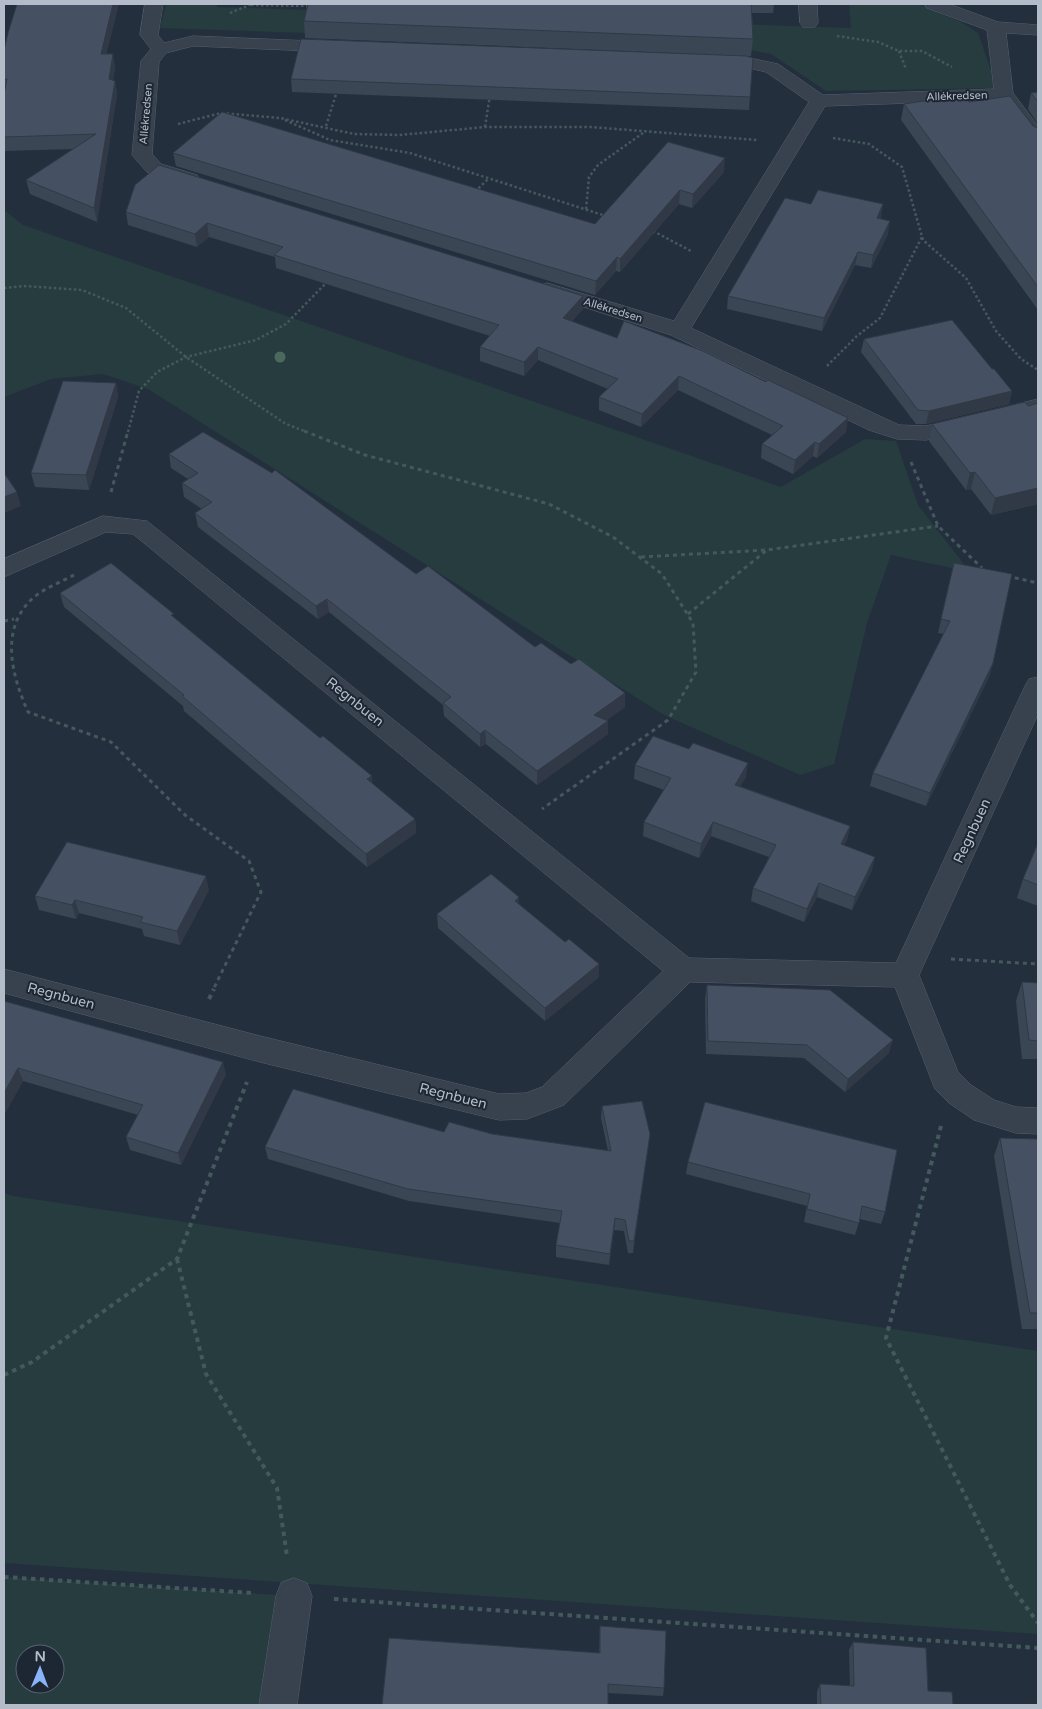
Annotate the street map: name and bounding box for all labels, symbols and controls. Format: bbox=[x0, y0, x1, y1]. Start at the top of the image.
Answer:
street label: Allékredsen bbox=[137, 83, 155, 145]
street label: Allékredsen bbox=[926, 88, 988, 104]
street label: Allékredsen bbox=[582, 295, 644, 325]
street label: Regnbuen bbox=[323, 674, 387, 730]
street label: Regnbuen bbox=[950, 796, 994, 866]
street label: Regnbuen bbox=[25, 979, 97, 1013]
street label: Regnbuen bbox=[417, 1079, 489, 1113]
north arrow bbox=[15, 1644, 65, 1694]
text: N bbox=[34, 1648, 46, 1665]

